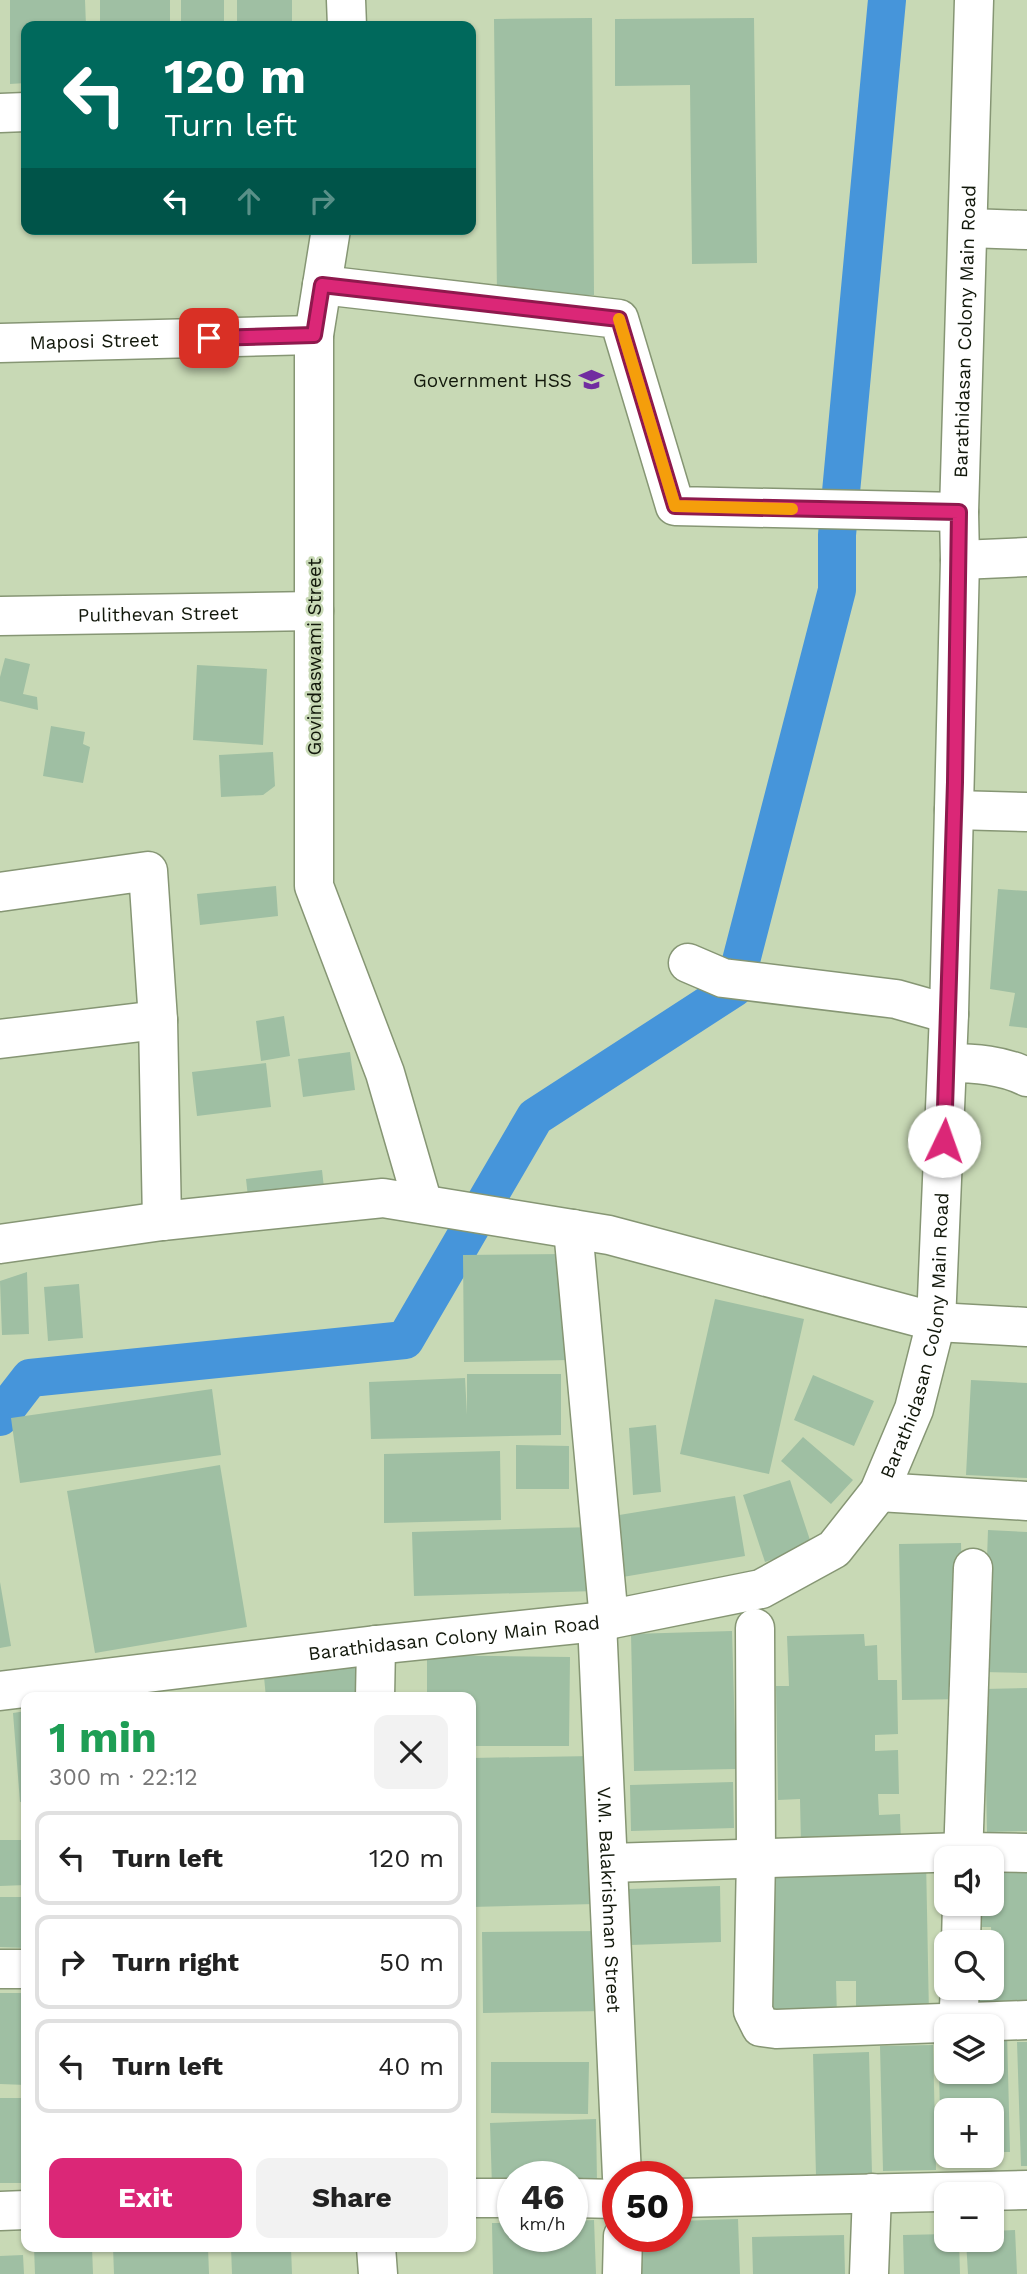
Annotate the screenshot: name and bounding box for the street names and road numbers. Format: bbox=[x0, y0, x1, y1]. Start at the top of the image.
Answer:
street label: Barathidasan Colony Main Road bbox=[949, 185, 980, 478]
street label: Maposi Street bbox=[29, 327, 159, 354]
street label: Govindaswami Street bbox=[303, 558, 326, 756]
street label: Pulithevan Street bbox=[78, 601, 238, 626]
street label: Barathidasan Colony Main Road bbox=[875, 1192, 953, 1481]
street label: Barathidasan Colony Main Road bbox=[307, 1610, 601, 1665]
street label: V.M. Balakrishnan Street bbox=[593, 1786, 626, 2013]

